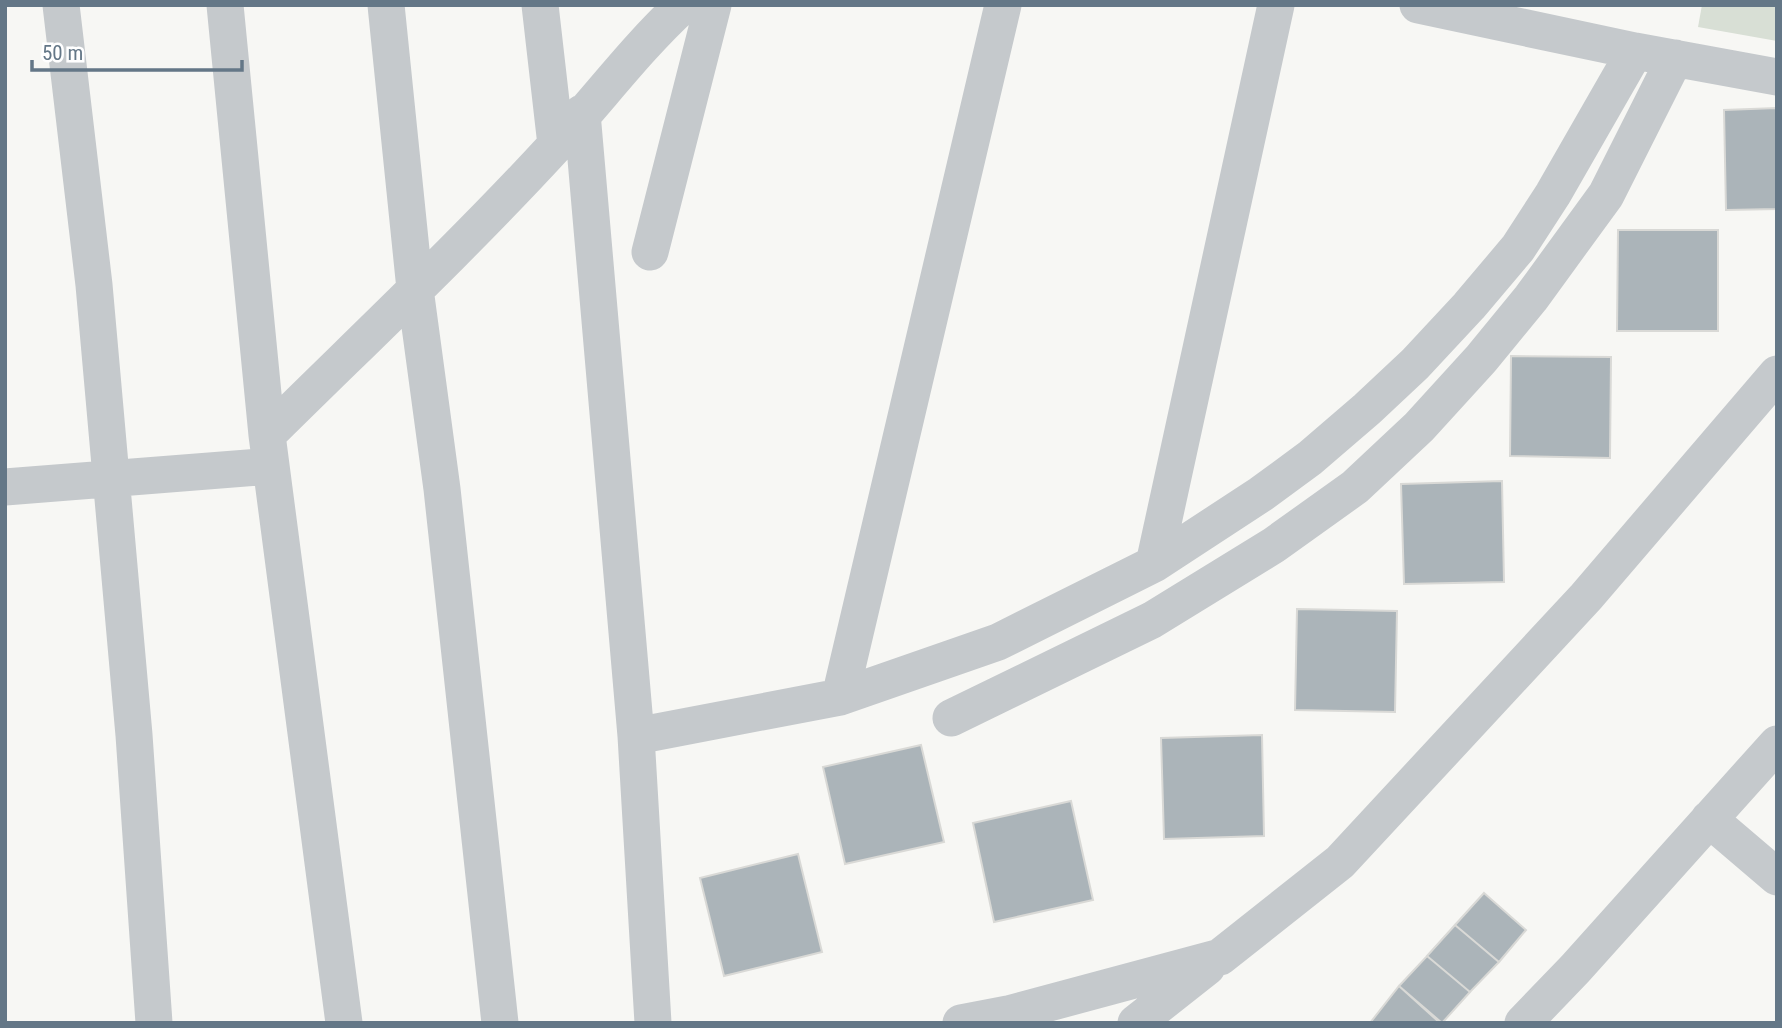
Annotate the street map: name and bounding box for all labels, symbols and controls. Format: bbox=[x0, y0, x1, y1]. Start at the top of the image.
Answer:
scale bar bbox=[32, 28, 242, 72]
text: 50 m bbox=[42, 41, 83, 65]

